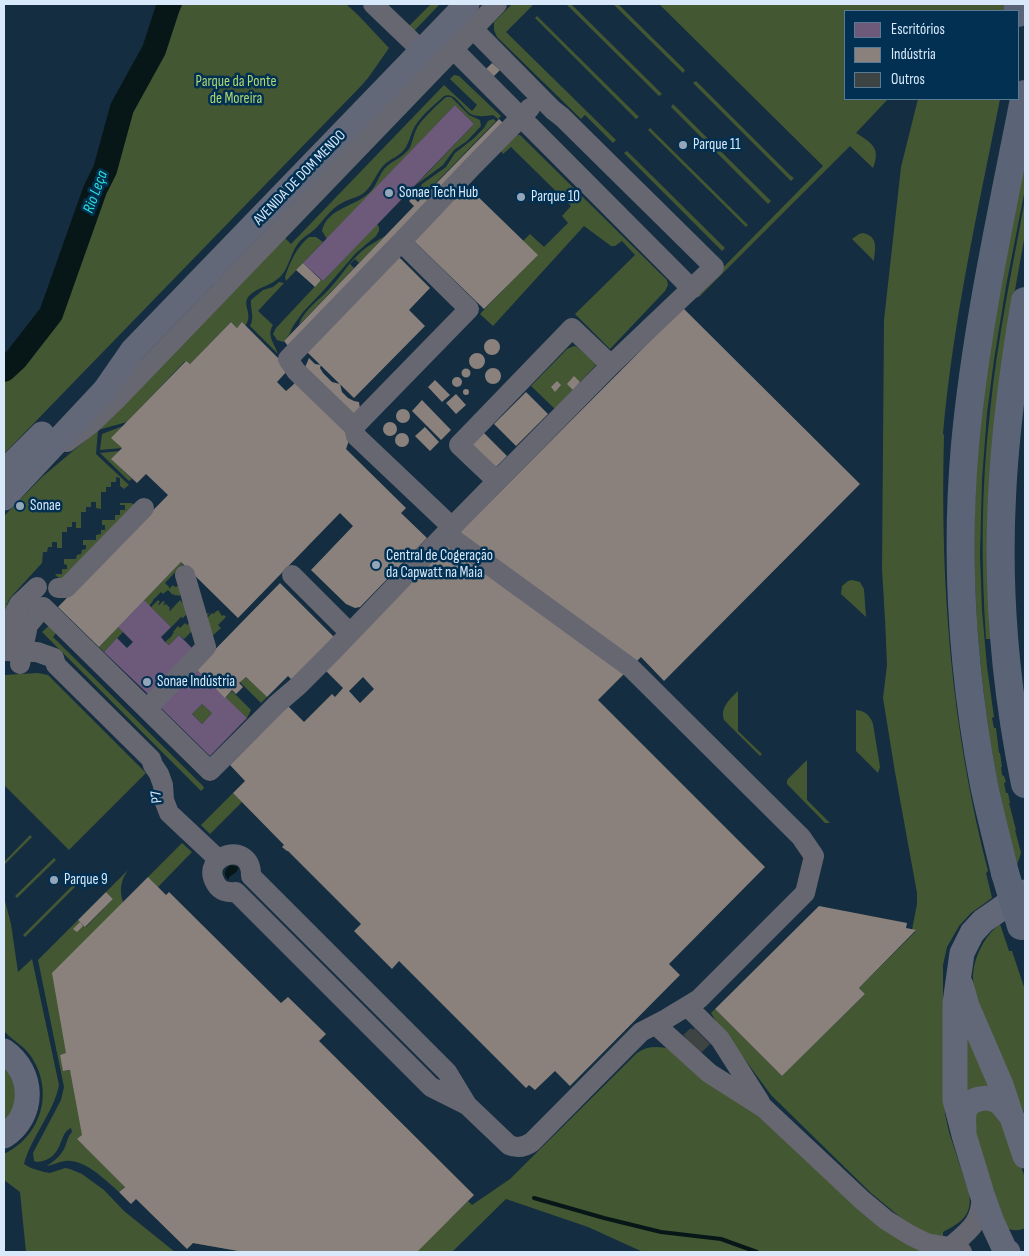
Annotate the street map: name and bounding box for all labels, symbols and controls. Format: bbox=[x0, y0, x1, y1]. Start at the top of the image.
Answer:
legend bbox=[844, 10, 1019, 100]
text: Escritórios bbox=[891, 20, 945, 39]
text: Indústria bbox=[891, 45, 936, 64]
text: Outros bbox=[891, 70, 925, 89]
park label: Parque da Ponte de Moreira bbox=[196, 73, 276, 108]
street label: AVENIDA DE DOM MENDO bbox=[250, 127, 350, 229]
place label: Parque 11 bbox=[693, 136, 740, 154]
marker: Parque 11 bbox=[677, 139, 689, 151]
water label: Rio Leça bbox=[79, 168, 113, 216]
place label: Sonae Tech Hub bbox=[399, 184, 478, 202]
marker: Sonae Tech Hub bbox=[383, 187, 395, 199]
place label: Parque 10 bbox=[531, 188, 580, 206]
marker: Parque 10 bbox=[515, 191, 527, 203]
place label: Sonae bbox=[30, 497, 61, 515]
marker: Sonae bbox=[14, 500, 26, 512]
place label: Central de Cogeração da Capwatt na Maia bbox=[386, 547, 493, 582]
marker: Central de Cogeração da Capwatt na Maia bbox=[370, 559, 382, 571]
place label: Sonae Indústria bbox=[157, 673, 235, 691]
marker: Sonae Indústria bbox=[141, 676, 153, 688]
street label: P7 bbox=[147, 790, 167, 804]
place label: Parque 9 bbox=[64, 871, 108, 889]
marker: Parque 9 bbox=[48, 874, 60, 886]

